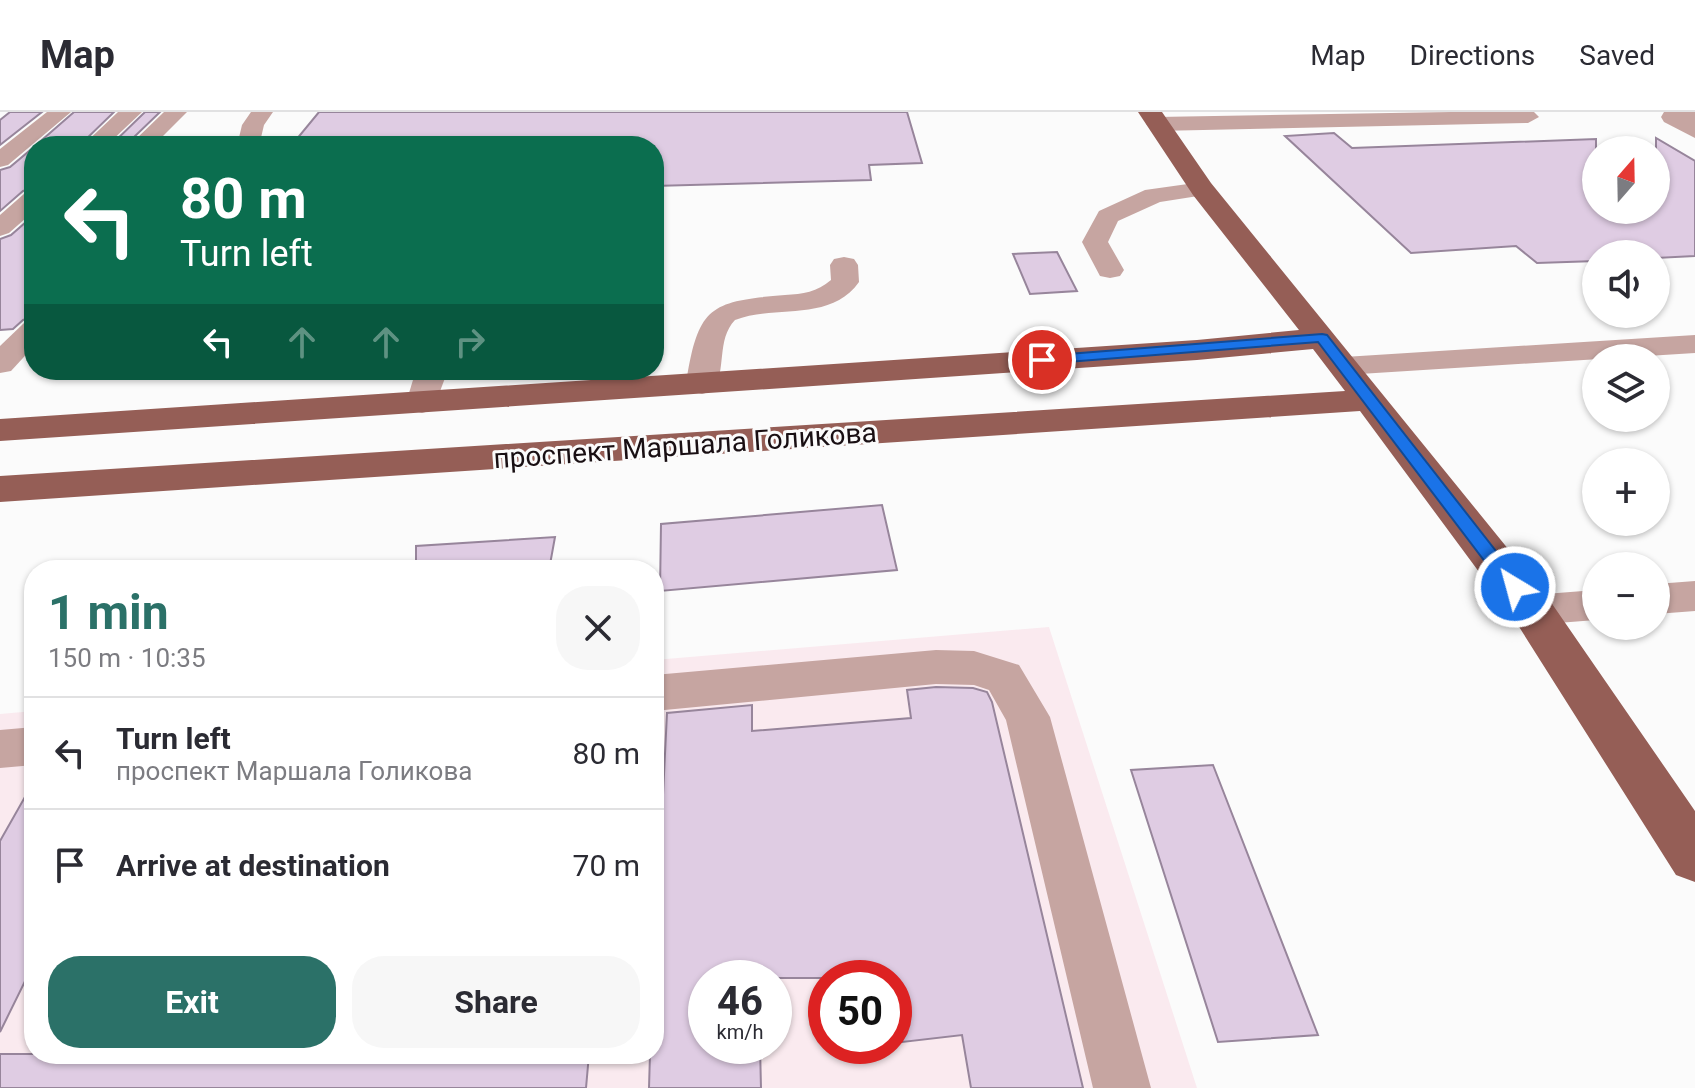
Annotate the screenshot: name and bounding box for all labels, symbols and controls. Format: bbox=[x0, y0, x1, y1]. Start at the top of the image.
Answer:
text: Map bbox=[40, 33, 115, 77]
text: Map bbox=[1310, 39, 1366, 72]
text: Directions bbox=[1410, 39, 1535, 72]
text: Saved bbox=[1579, 39, 1655, 72]
north arrow bbox=[1582, 136, 1670, 224]
map controls bbox=[1582, 136, 1670, 640]
text: 80 m bbox=[180, 166, 307, 232]
icon: left bbox=[48, 168, 152, 272]
text: Turn left bbox=[180, 233, 313, 275]
button: sound bbox=[1582, 240, 1670, 328]
icon: left bbox=[196, 320, 240, 364]
icon: ahead bbox=[280, 320, 324, 364]
icon: ahead bbox=[364, 320, 408, 364]
icon: right bbox=[448, 320, 492, 364]
pin bbox=[1008, 326, 1076, 394]
icon: arrive bbox=[1020, 338, 1064, 382]
button: layers bbox=[1582, 344, 1670, 432]
street label: проспект Маршала Голикова bbox=[492, 416, 878, 475]
button: + bbox=[1582, 448, 1670, 536]
position arrow bbox=[1473, 545, 1557, 629]
button: − bbox=[1582, 552, 1670, 640]
text: 1 min bbox=[48, 584, 169, 641]
button: close bbox=[556, 586, 640, 670]
text: 150 m · 10:35 bbox=[48, 643, 206, 673]
text: Turn left bbox=[116, 721, 231, 756]
icon: left bbox=[48, 731, 92, 775]
text: 80 m bbox=[573, 736, 640, 771]
text: проспект Маршала Голикова bbox=[116, 756, 472, 786]
icon: arrive bbox=[48, 843, 92, 887]
text: Arrive at destination bbox=[116, 848, 390, 883]
text: 70 m bbox=[573, 848, 640, 883]
button: Exit bbox=[48, 956, 336, 1048]
button: Share bbox=[352, 956, 640, 1048]
speed limit sign: 50 bbox=[808, 960, 912, 1064]
text: 46 bbox=[717, 978, 763, 1025]
text: km/h bbox=[717, 1020, 763, 1044]

